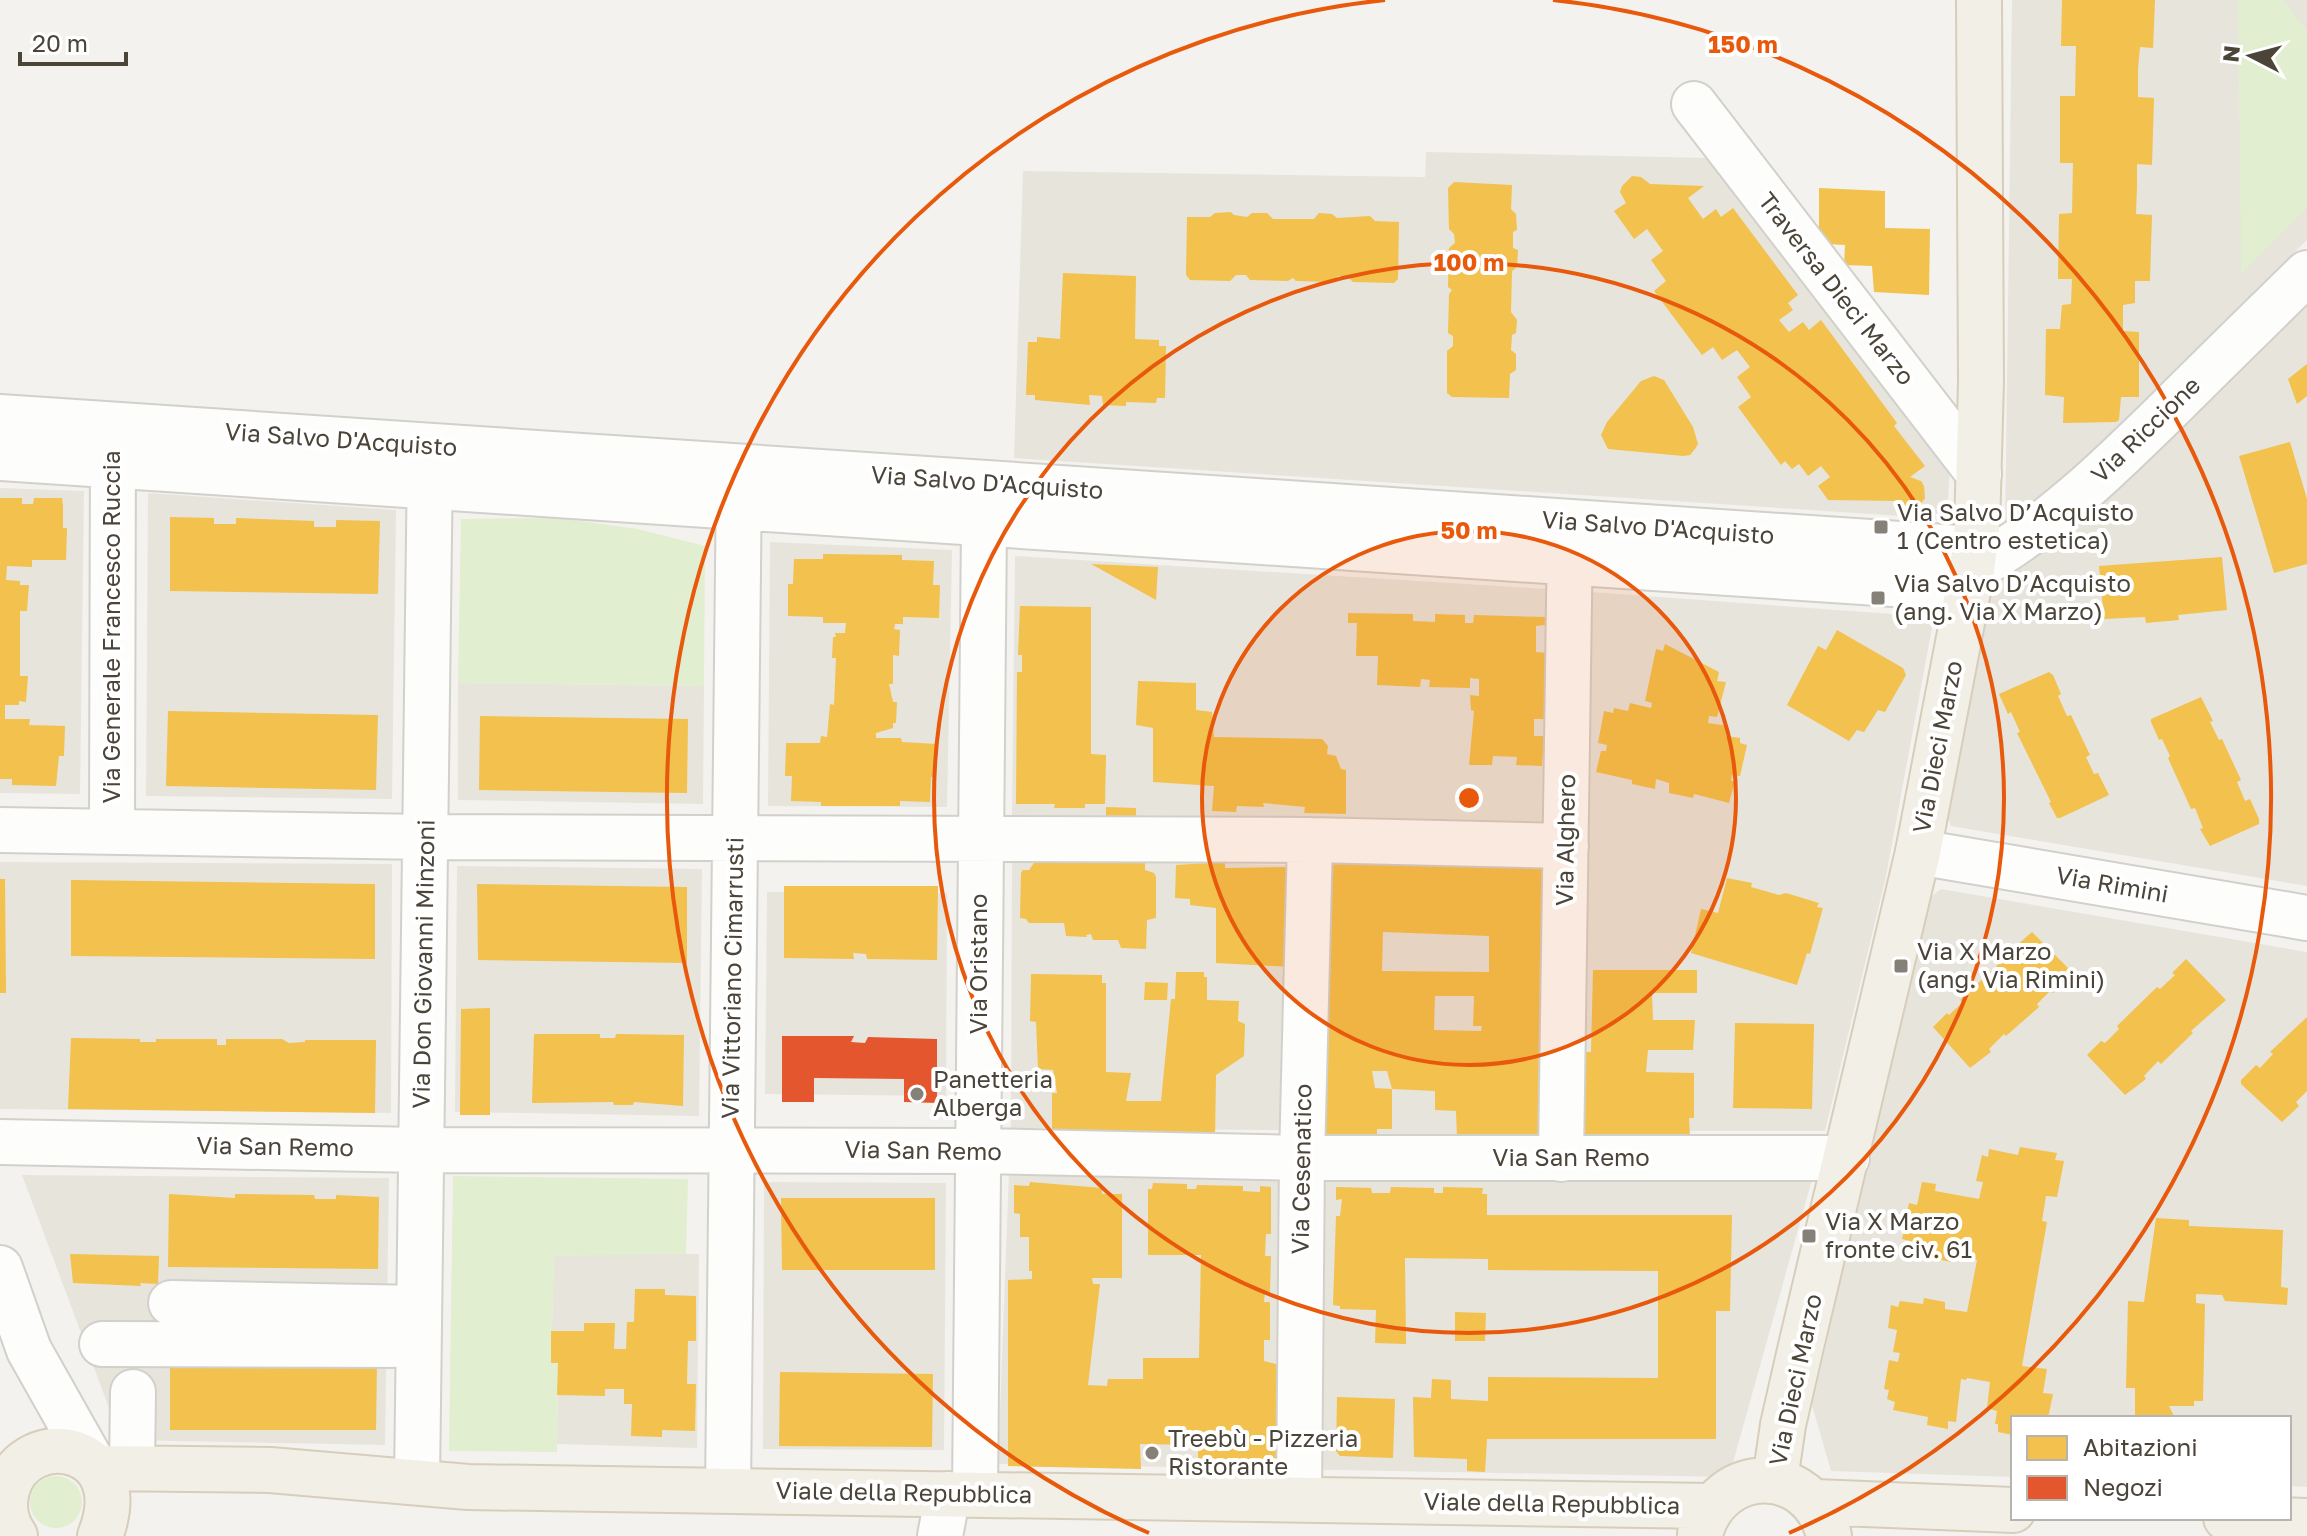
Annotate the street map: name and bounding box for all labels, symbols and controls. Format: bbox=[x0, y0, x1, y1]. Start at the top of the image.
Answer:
scale bar bbox=[20, 16, 126, 66]
north arrow bbox=[2211, 16, 2291, 96]
text: 20 m bbox=[32, 28, 88, 57]
text: 150 m bbox=[1708, 29, 1778, 58]
text: N bbox=[2216, 44, 2245, 64]
street label: Traversa Dieci Marzo bbox=[1753, 186, 1921, 390]
text: 100 m bbox=[1434, 247, 1504, 276]
street label: Via Riccione bbox=[2084, 370, 2206, 488]
street label: Via Salvo D'Acquisto bbox=[224, 416, 458, 461]
street label: Via Generale Francesco Ruccia bbox=[96, 450, 125, 804]
street label: Via Salvo D'Acquisto bbox=[870, 459, 1104, 504]
place label: Via Salvo D’Acquisto 1 (Centro estetica) bbox=[1897, 497, 2134, 554]
street label: Via Salvo D'Acquisto bbox=[1541, 504, 1775, 549]
text: 50 m bbox=[1440, 515, 1498, 544]
marker: Via Salvo D’Acquisto 1 (Centro estetica) bbox=[1872, 518, 1890, 536]
place label: Via Salvo D’Acquisto (ang. Via X Marzo) bbox=[1894, 568, 2131, 625]
marker: Via Salvo D’Acquisto (ang. Via X Marzo) bbox=[1869, 589, 1887, 607]
street label: Via Dieci Marzo bbox=[1906, 658, 1967, 835]
street label: Via Alghero bbox=[1549, 774, 1580, 906]
centre of rings bbox=[1455, 784, 1483, 812]
street label: Via Don Giovanni Minzoni bbox=[405, 819, 440, 1109]
street label: Via Vittoriano Cimarrusti bbox=[715, 837, 748, 1119]
street label: Via Rimini bbox=[2054, 859, 2171, 908]
street label: Via Oristano bbox=[963, 894, 992, 1034]
place label: Via X Marzo (ang. Via Rimini) bbox=[1917, 936, 2105, 993]
marker: Via X Marzo (ang. Via Rimini) bbox=[1892, 957, 1910, 975]
place label: Panetteria Alberga bbox=[933, 1064, 1053, 1121]
street label: Via Cesenatico bbox=[1285, 1083, 1316, 1254]
marker: Panetteria Alberga bbox=[908, 1085, 926, 1103]
street label: Via San Remo bbox=[196, 1130, 354, 1161]
street label: Via San Remo bbox=[844, 1134, 1002, 1165]
street label: Via San Remo bbox=[1492, 1142, 1650, 1171]
place label: Via X Marzo fronte civ. 61 bbox=[1825, 1206, 1972, 1263]
marker: Via X Marzo fronte civ. 61 bbox=[1800, 1227, 1818, 1245]
street label: Via Dieci Marzo bbox=[1762, 1291, 1827, 1468]
legend bbox=[2011, 1416, 2291, 1520]
place label: Treebù - Pizzeria Ristorante bbox=[1168, 1423, 1358, 1480]
text: Abitazioni bbox=[2083, 1432, 2198, 1461]
marker: Treebù - Pizzeria Ristorante bbox=[1143, 1444, 1161, 1462]
text: Negozi bbox=[2083, 1472, 2163, 1501]
street label: Viale della Repubblica bbox=[775, 1475, 1033, 1508]
street label: Viale della Repubblica bbox=[1423, 1486, 1681, 1519]

